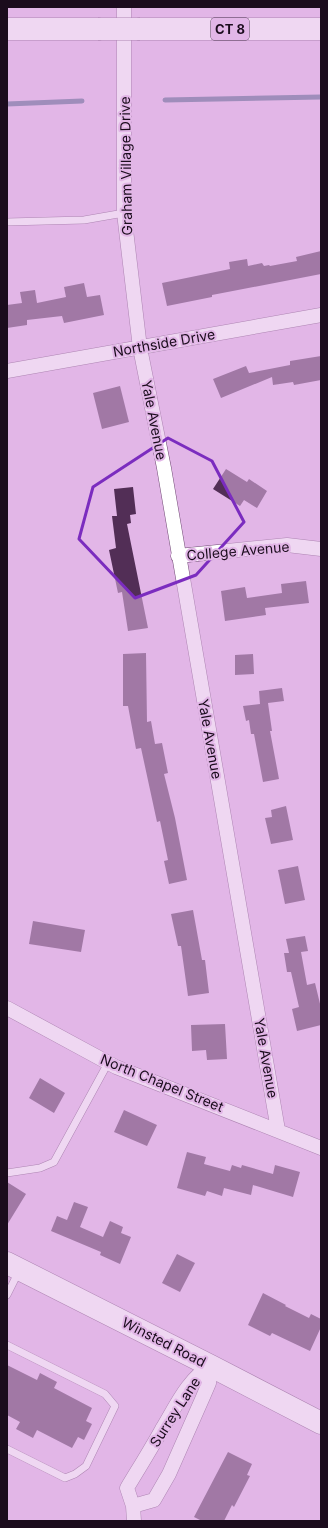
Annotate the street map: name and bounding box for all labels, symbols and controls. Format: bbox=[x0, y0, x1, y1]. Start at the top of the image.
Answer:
road number: CT 8 bbox=[211, 18, 249, 40]
street label: Graham Village Drive bbox=[116, 96, 135, 236]
street label: Northside Drive bbox=[111, 325, 216, 360]
street label: Yale Avenue bbox=[138, 379, 171, 461]
street label: College Avenue bbox=[186, 538, 290, 563]
street label: Yale Avenue bbox=[195, 698, 226, 780]
street label: Yale Avenue bbox=[251, 1017, 282, 1099]
street label: North Chapel Street bbox=[98, 1050, 227, 1115]
street label: Winsted Road bbox=[120, 1313, 209, 1370]
street label: Surrey Lane bbox=[146, 1374, 203, 1450]

